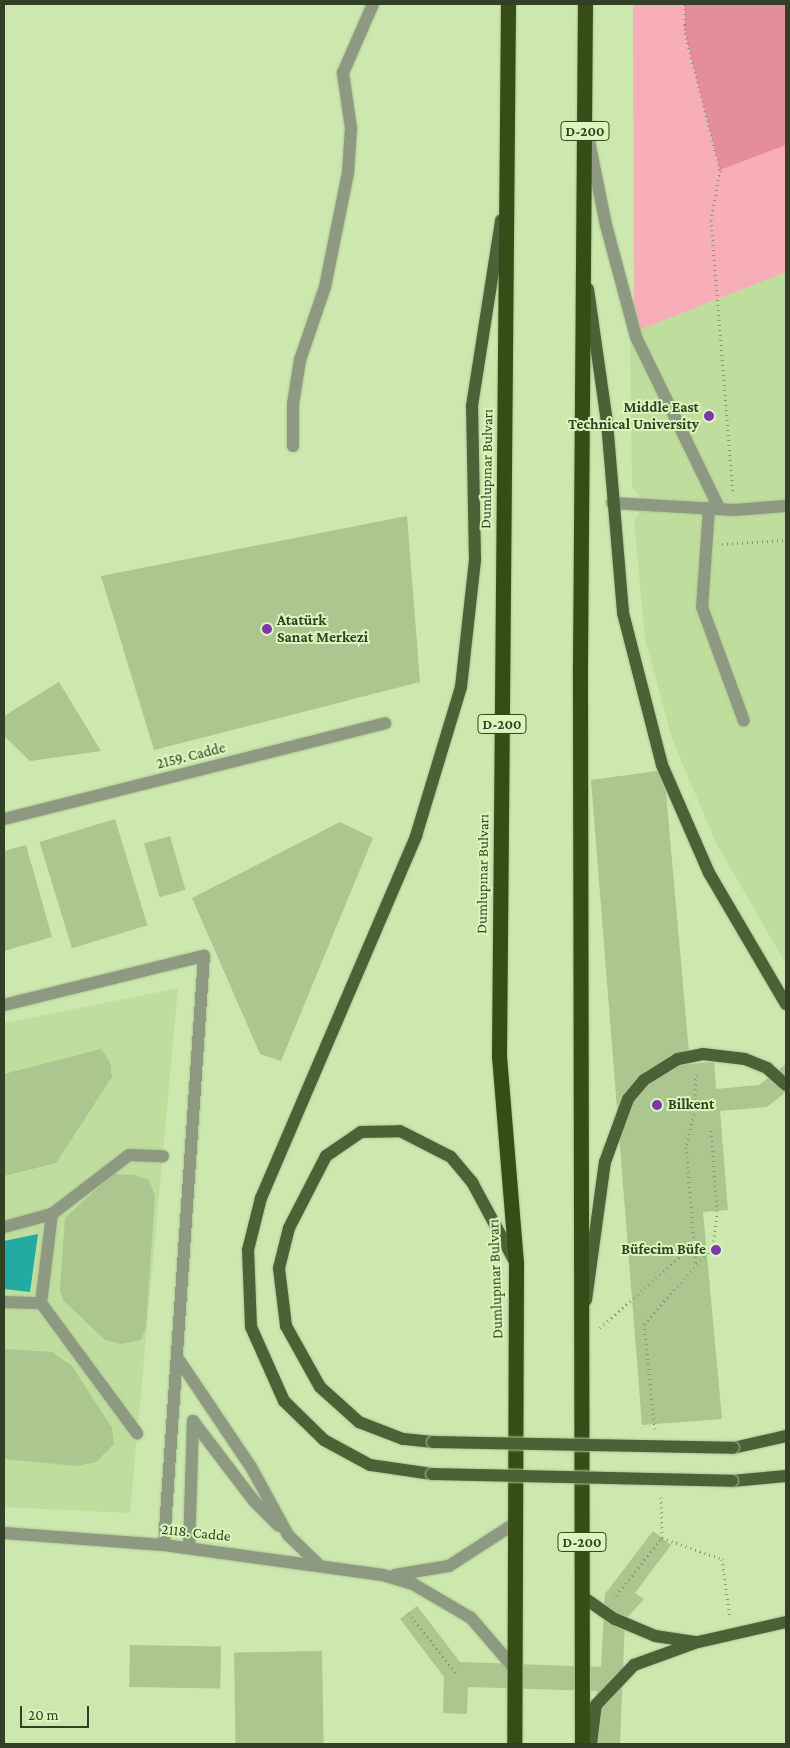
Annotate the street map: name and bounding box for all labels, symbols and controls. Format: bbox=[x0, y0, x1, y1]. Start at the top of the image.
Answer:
road number: D-200 bbox=[560, 120, 610, 142]
place label: Middle East Technical University bbox=[568, 398, 699, 433]
street label: Dumlupınar Bulvarı bbox=[477, 409, 497, 529]
marker: Middle East Technical University bbox=[703, 410, 715, 422]
place label: Atatürk Sanat Merkezi bbox=[277, 611, 368, 646]
marker: Atatürk Sanat Merkezi bbox=[261, 623, 273, 635]
road number: D-200 bbox=[477, 712, 527, 736]
street label: 2159. Cadde bbox=[155, 739, 227, 773]
street label: Dumlupınar Bulvarı bbox=[473, 814, 493, 934]
place label: Bilkent bbox=[668, 1096, 714, 1114]
marker: Bilkent bbox=[650, 1098, 664, 1112]
street label: Dumlupınar Bulvarı bbox=[485, 1219, 507, 1339]
place label: Büfecim Büfe bbox=[621, 1241, 706, 1259]
marker: Büfecim Büfe bbox=[710, 1244, 722, 1256]
street label: 2118. Cadde bbox=[161, 1520, 231, 1546]
road number: D-200 bbox=[557, 1530, 607, 1554]
scale bar bbox=[22, 1696, 91, 1728]
text: 20 m bbox=[28, 1707, 59, 1723]

